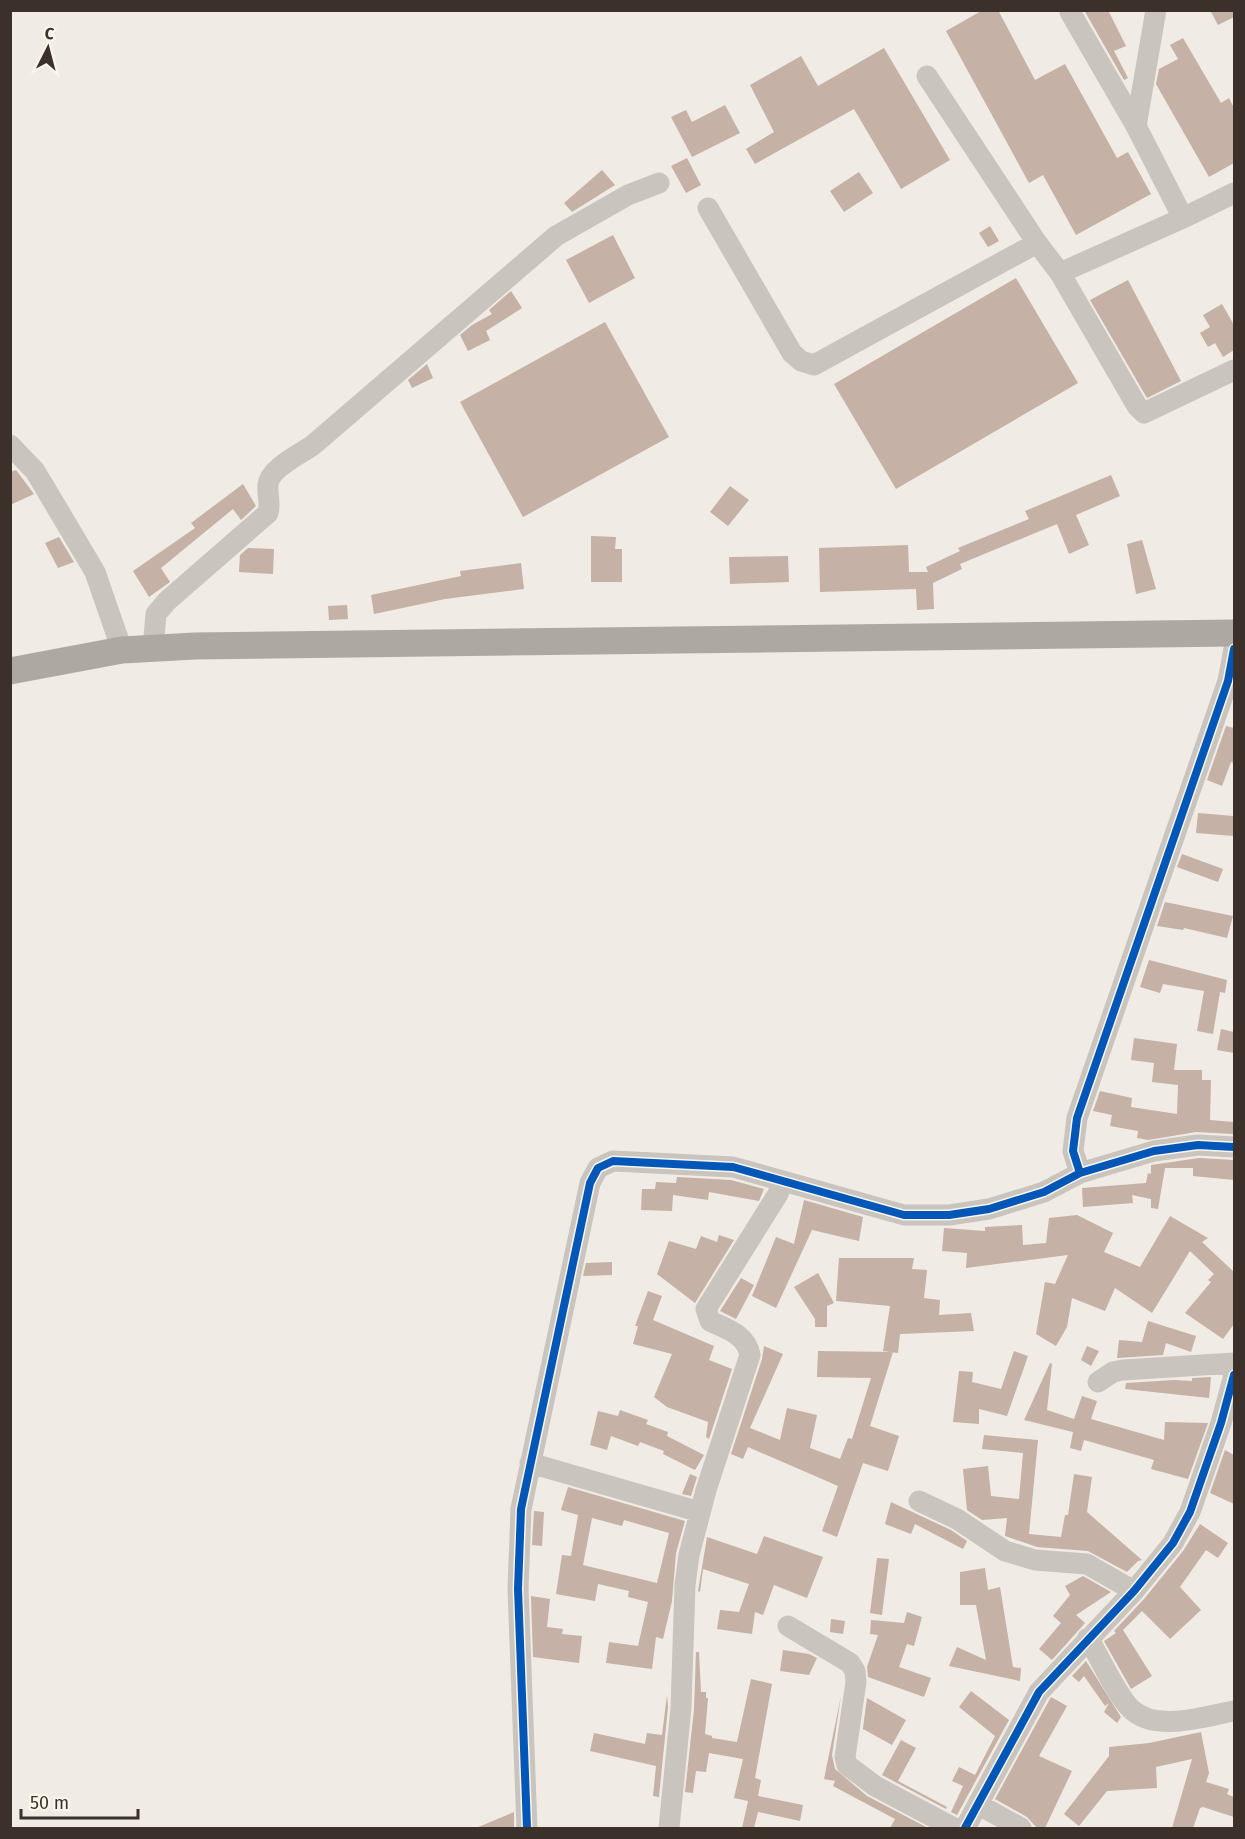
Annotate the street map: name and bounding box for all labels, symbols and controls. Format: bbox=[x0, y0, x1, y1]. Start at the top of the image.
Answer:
north arrow bbox=[18, 18, 78, 78]
text: С bbox=[44, 24, 56, 44]
scale bar bbox=[21, 1782, 138, 1820]
text: 50 m bbox=[30, 1792, 69, 1814]

